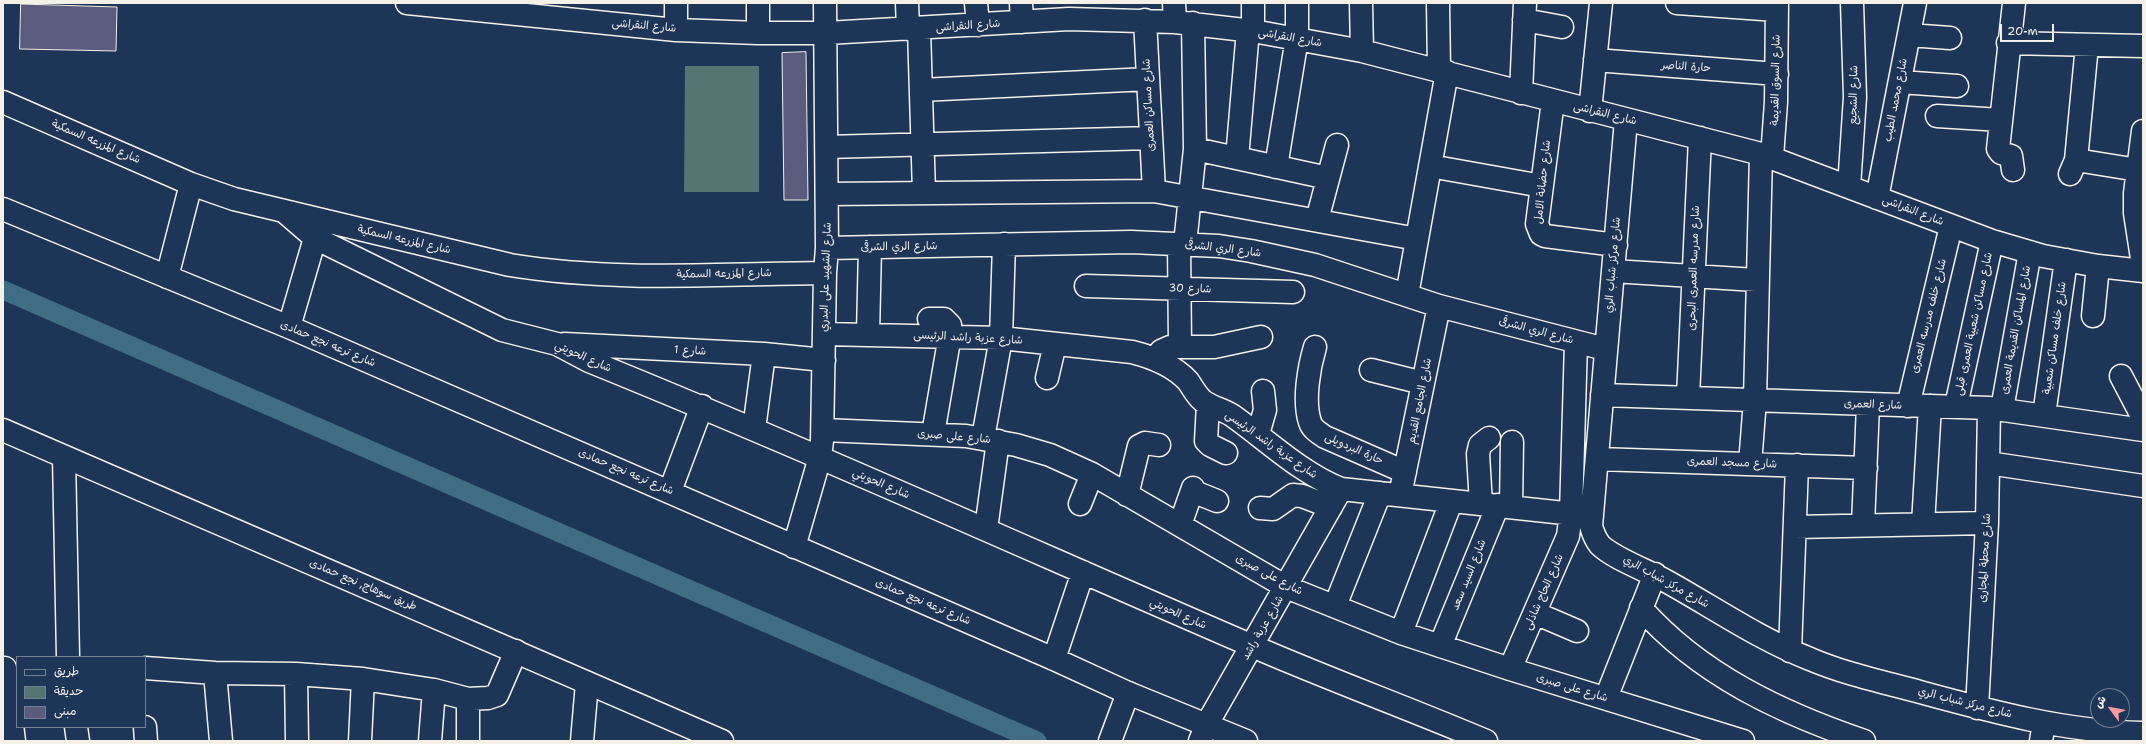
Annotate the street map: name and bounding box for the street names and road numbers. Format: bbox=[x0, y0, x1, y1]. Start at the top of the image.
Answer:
street label: شارع النقراشى bbox=[611, 17, 677, 35]
street label: شارع النقراشى bbox=[935, 17, 1001, 35]
street label: شارع النقراشى bbox=[1257, 26, 1323, 50]
street label: شارع السوق القديمة bbox=[1769, 34, 1783, 126]
street label: شارع محمد الطيب bbox=[1881, 57, 1911, 143]
street label: شارع مساكن العمرى bbox=[1140, 58, 1158, 152]
street label: حارة الناصر bbox=[1661, 59, 1711, 75]
street label: شارع الشجيع bbox=[1847, 65, 1861, 125]
street label: شارع النقراشى bbox=[1572, 100, 1638, 128]
street label: شارع المزرعه السمكية bbox=[50, 117, 142, 167]
street label: شارع حضانة الامل bbox=[1532, 139, 1554, 225]
street label: شارع النقراشى bbox=[1880, 193, 1946, 229]
street label: شارع مدرسه العمرى البحرى bbox=[1685, 205, 1703, 331]
street label: شارع مركز شباب الري bbox=[1602, 216, 1624, 314]
street label: شارع الشهيد على البدري bbox=[817, 222, 835, 332]
street label: شارع المزرعه السمكية bbox=[356, 223, 452, 257]
street label: شارع الري الشرقى bbox=[1184, 238, 1262, 260]
street label: شارع الري الشرقى bbox=[860, 240, 938, 254]
street label: شارع مساكن شعبية العمرى قبلى bbox=[1952, 251, 1996, 397]
street label: شارع خلف مدرسه العمرى bbox=[1908, 257, 1950, 375]
street label: شارع المساكن القديمة العمرى bbox=[1998, 264, 2034, 396]
street label: شارع المزرعه السمكية bbox=[676, 267, 772, 281]
street label: شارع خلف مساكن شعبية bbox=[2041, 281, 2069, 395]
street label: شارع 30 bbox=[1168, 282, 1212, 296]
street label: شارع الري الشرقى bbox=[1497, 315, 1575, 347]
street label: شارع ترعه نجع حمادى bbox=[278, 318, 378, 370]
street label: شارع عزبة راشد الرئيسى bbox=[913, 329, 1023, 347]
street label: شارع الحويتي bbox=[553, 339, 613, 375]
street label: شارع 1 bbox=[674, 344, 706, 358]
street label: شارع الجامع القديم bbox=[1405, 357, 1435, 445]
street label: شارع العمرى bbox=[1844, 397, 1902, 413]
street label: شارع عزبة راشد الرئيسى bbox=[1222, 408, 1320, 482]
street label: شارع على صبرى bbox=[917, 427, 991, 447]
street label: حارة البردويلى bbox=[1323, 430, 1385, 468]
street label: شارع ترعه نجع حمادى bbox=[576, 446, 676, 498]
street label: شارع مسجد العمرى bbox=[1687, 455, 1777, 471]
street label: شارع الحويتي bbox=[851, 466, 911, 502]
street label: شارع محطة المجارى bbox=[1976, 513, 1994, 603]
street label: شارع السيد سعد bbox=[1449, 538, 1489, 612]
street label: شارع على صبرى bbox=[1233, 552, 1305, 598]
street label: شارع الحاج شاذلى bbox=[1521, 552, 1567, 632]
street label: شارع مركز شباب الري bbox=[1621, 553, 1711, 611]
street label: طريق سوهاج, نجع حمادى bbox=[307, 556, 419, 614]
street label: شارع ترعه نجع حمادى bbox=[873, 576, 973, 628]
street label: شارع عزبة راشد bbox=[1239, 593, 1287, 663]
street label: شارع الحويتي bbox=[1148, 596, 1208, 632]
street label: شارع على صبرى bbox=[1535, 671, 1609, 705]
street label: شارع مركز شباب الري bbox=[1917, 685, 2013, 721]

